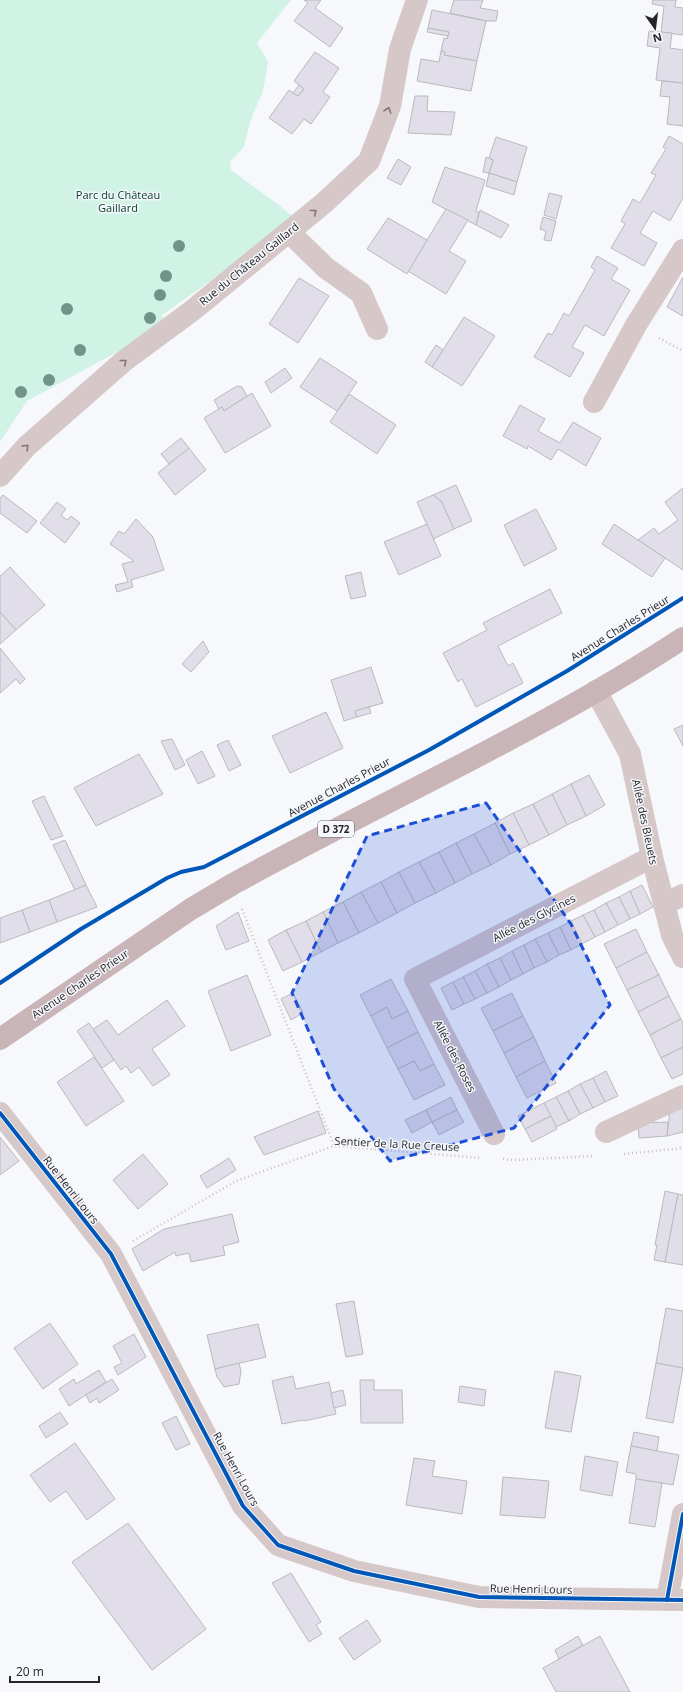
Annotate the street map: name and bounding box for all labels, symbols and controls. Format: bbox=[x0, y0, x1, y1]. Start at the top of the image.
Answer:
north arrow bbox=[635, 8, 675, 48]
text: N bbox=[651, 30, 664, 47]
one-way arrow bbox=[384, 106, 392, 113]
park label: Parc du Château Gaillard bbox=[76, 187, 160, 215]
one-way arrow bbox=[309, 209, 316, 216]
street label: Rue du Château Gaillard bbox=[196, 219, 302, 309]
one-way arrow bbox=[119, 359, 126, 366]
one-way arrow bbox=[21, 444, 29, 452]
street label: Avenue Charles Prieur bbox=[568, 591, 672, 664]
street label: Avenue Charles Prieur bbox=[285, 753, 393, 820]
street label: Allée des Bleuets bbox=[629, 778, 662, 866]
road number: D 372 bbox=[318, 821, 354, 837]
street label: Allée des Glycines bbox=[490, 890, 578, 945]
street label: Avenue Charles Prieur bbox=[28, 945, 131, 1022]
street label: Allée des Roses bbox=[431, 1017, 480, 1094]
street label: Sentier de la Rue Creuse bbox=[334, 1133, 460, 1154]
street label: Rue Henri Lours bbox=[40, 1153, 103, 1227]
street label: Rue Henri Lours bbox=[210, 1429, 263, 1509]
street label: Rue Henri Lours bbox=[490, 1580, 572, 1597]
scale bar bbox=[10, 1658, 99, 1684]
text: 20 m bbox=[16, 1663, 44, 1680]

